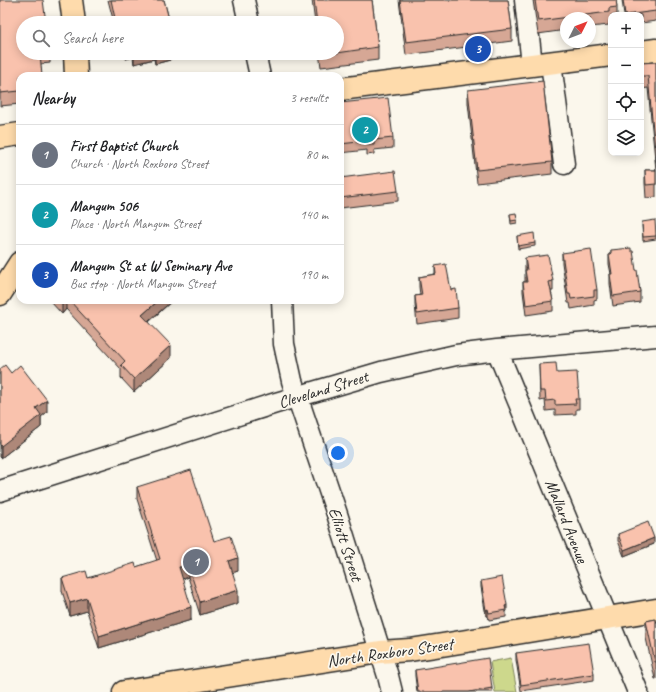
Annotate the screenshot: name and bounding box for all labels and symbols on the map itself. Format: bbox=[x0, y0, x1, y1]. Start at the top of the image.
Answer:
north arrow bbox=[560, 12, 596, 48]
pin: 3 bbox=[465, 34, 491, 64]
pin: 2 bbox=[352, 115, 378, 145]
street label: Cleveland Street bbox=[276, 365, 373, 413]
your location bbox=[328, 443, 348, 463]
street label: Mallard Avenue bbox=[540, 476, 593, 567]
street label: Elliott Street bbox=[324, 505, 368, 586]
pin: 1 bbox=[183, 547, 209, 577]
street label: North Roxboro Street bbox=[326, 633, 457, 672]

